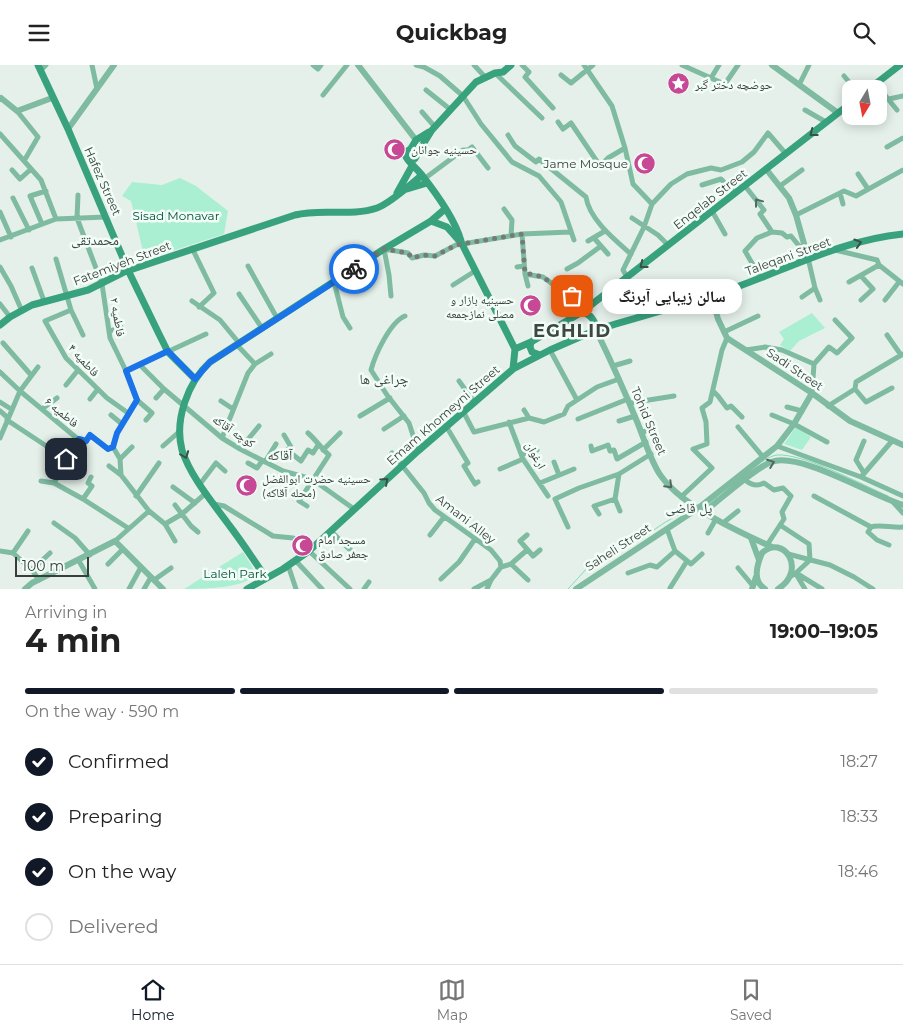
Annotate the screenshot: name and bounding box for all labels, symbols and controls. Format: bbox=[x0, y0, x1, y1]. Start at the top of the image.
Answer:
icon: menu bbox=[25, 19, 53, 47]
text: Quickbag bbox=[396, 19, 507, 46]
icon: search bbox=[850, 19, 878, 47]
place icon: حوضچه دختر گبر bbox=[667, 72, 691, 96]
place label: حوضچه دختر گبر bbox=[694, 77, 773, 92]
north arrow bbox=[842, 80, 888, 125]
map controls bbox=[842, 80, 887, 125]
one-way arrow bbox=[810, 127, 819, 135]
mosque icon: حسینیه جوانان bbox=[383, 137, 407, 161]
place label: حسینیه جوانان bbox=[411, 142, 477, 157]
street label: Hafez Street bbox=[81, 144, 125, 218]
mosque icon: Jame Mosque bbox=[632, 151, 656, 175]
place label: Jame Mosque bbox=[542, 156, 628, 171]
street label: Enqelab Street bbox=[670, 165, 750, 232]
one-way arrow bbox=[755, 198, 764, 208]
park label: Sisad Monavar bbox=[132, 208, 220, 223]
district label: محمدتقی bbox=[71, 231, 119, 249]
street label: Taleqani Street bbox=[743, 234, 833, 278]
street label: Fatemiyeh Street bbox=[71, 237, 173, 289]
one-way arrow bbox=[853, 239, 861, 249]
courier bbox=[329, 244, 379, 294]
icon: bike bbox=[340, 255, 368, 283]
one-way arrow bbox=[639, 259, 649, 268]
pin bbox=[551, 275, 593, 317]
callout: سالن زیبایی آبرنگ bbox=[602, 279, 742, 313]
icon: bag bbox=[558, 282, 586, 310]
text: سالن زیبایی آبرنگ bbox=[618, 287, 726, 306]
place label: حسینیه بازار و مصلی نمازجمعه bbox=[446, 292, 514, 321]
mosque icon: حسینیه بازار و مصلی نمازجمعه bbox=[518, 294, 542, 318]
street label: فاطمیه ۲ bbox=[107, 296, 129, 338]
district label: EGHLID bbox=[533, 320, 611, 342]
street label: فاطمیه ۴ bbox=[65, 340, 103, 380]
street label: Sadi Street bbox=[764, 345, 826, 394]
street label: Emam Khomeyni Street bbox=[383, 362, 503, 468]
district label: چراغی ها bbox=[360, 370, 409, 388]
street label: Tohid Street bbox=[628, 385, 670, 457]
street label: فاطمیه ۶ bbox=[42, 394, 82, 431]
street label: کوچه آقاکه bbox=[210, 411, 258, 451]
pin bbox=[45, 438, 87, 480]
street label: ارغوان bbox=[522, 439, 550, 471]
icon: home bbox=[52, 445, 80, 473]
district label: آقاکه bbox=[268, 446, 293, 464]
one-way arrow bbox=[179, 450, 189, 459]
one-way arrow bbox=[766, 459, 775, 469]
place label: حسینیه حضرت ابوالفضل (محله آقاکه) bbox=[262, 471, 371, 500]
mosque icon: حسینیه حضرت ابوالفضل (محله آقاکه) bbox=[234, 473, 258, 497]
one-way arrow bbox=[379, 478, 388, 487]
one-way arrow bbox=[663, 479, 672, 488]
street label: Amani Alley bbox=[433, 491, 499, 547]
district label: پل قاضی bbox=[666, 499, 713, 517]
street label: Saheli Street bbox=[582, 520, 654, 574]
place label: مسجد امام جعفر صادق bbox=[318, 532, 369, 561]
mosque icon: مسجد امام جعفر صادق bbox=[290, 534, 314, 558]
scale bar bbox=[15, 554, 89, 577]
text: 100 m bbox=[22, 557, 64, 575]
park label: Laleh Park bbox=[203, 566, 267, 581]
text: Arriving in bbox=[25, 603, 107, 622]
text: 19:00–19:05 bbox=[770, 620, 878, 643]
text: 4 min bbox=[25, 621, 121, 660]
text: On the way · 590 m bbox=[25, 702, 179, 721]
icon: check bbox=[25, 748, 53, 776]
text: Confirmed bbox=[68, 750, 169, 773]
text: 18:27 bbox=[840, 752, 878, 771]
icon: check bbox=[25, 803, 53, 831]
text: Preparing bbox=[68, 805, 163, 828]
text: 18:33 bbox=[841, 807, 878, 826]
icon: check bbox=[25, 858, 53, 886]
text: On the way bbox=[68, 860, 176, 883]
text: 18:46 bbox=[838, 862, 878, 881]
text: Delivered bbox=[68, 915, 159, 938]
tab: Home bbox=[131, 976, 175, 1024]
tab: Map bbox=[437, 976, 468, 1024]
tab: Saved bbox=[730, 976, 772, 1024]

